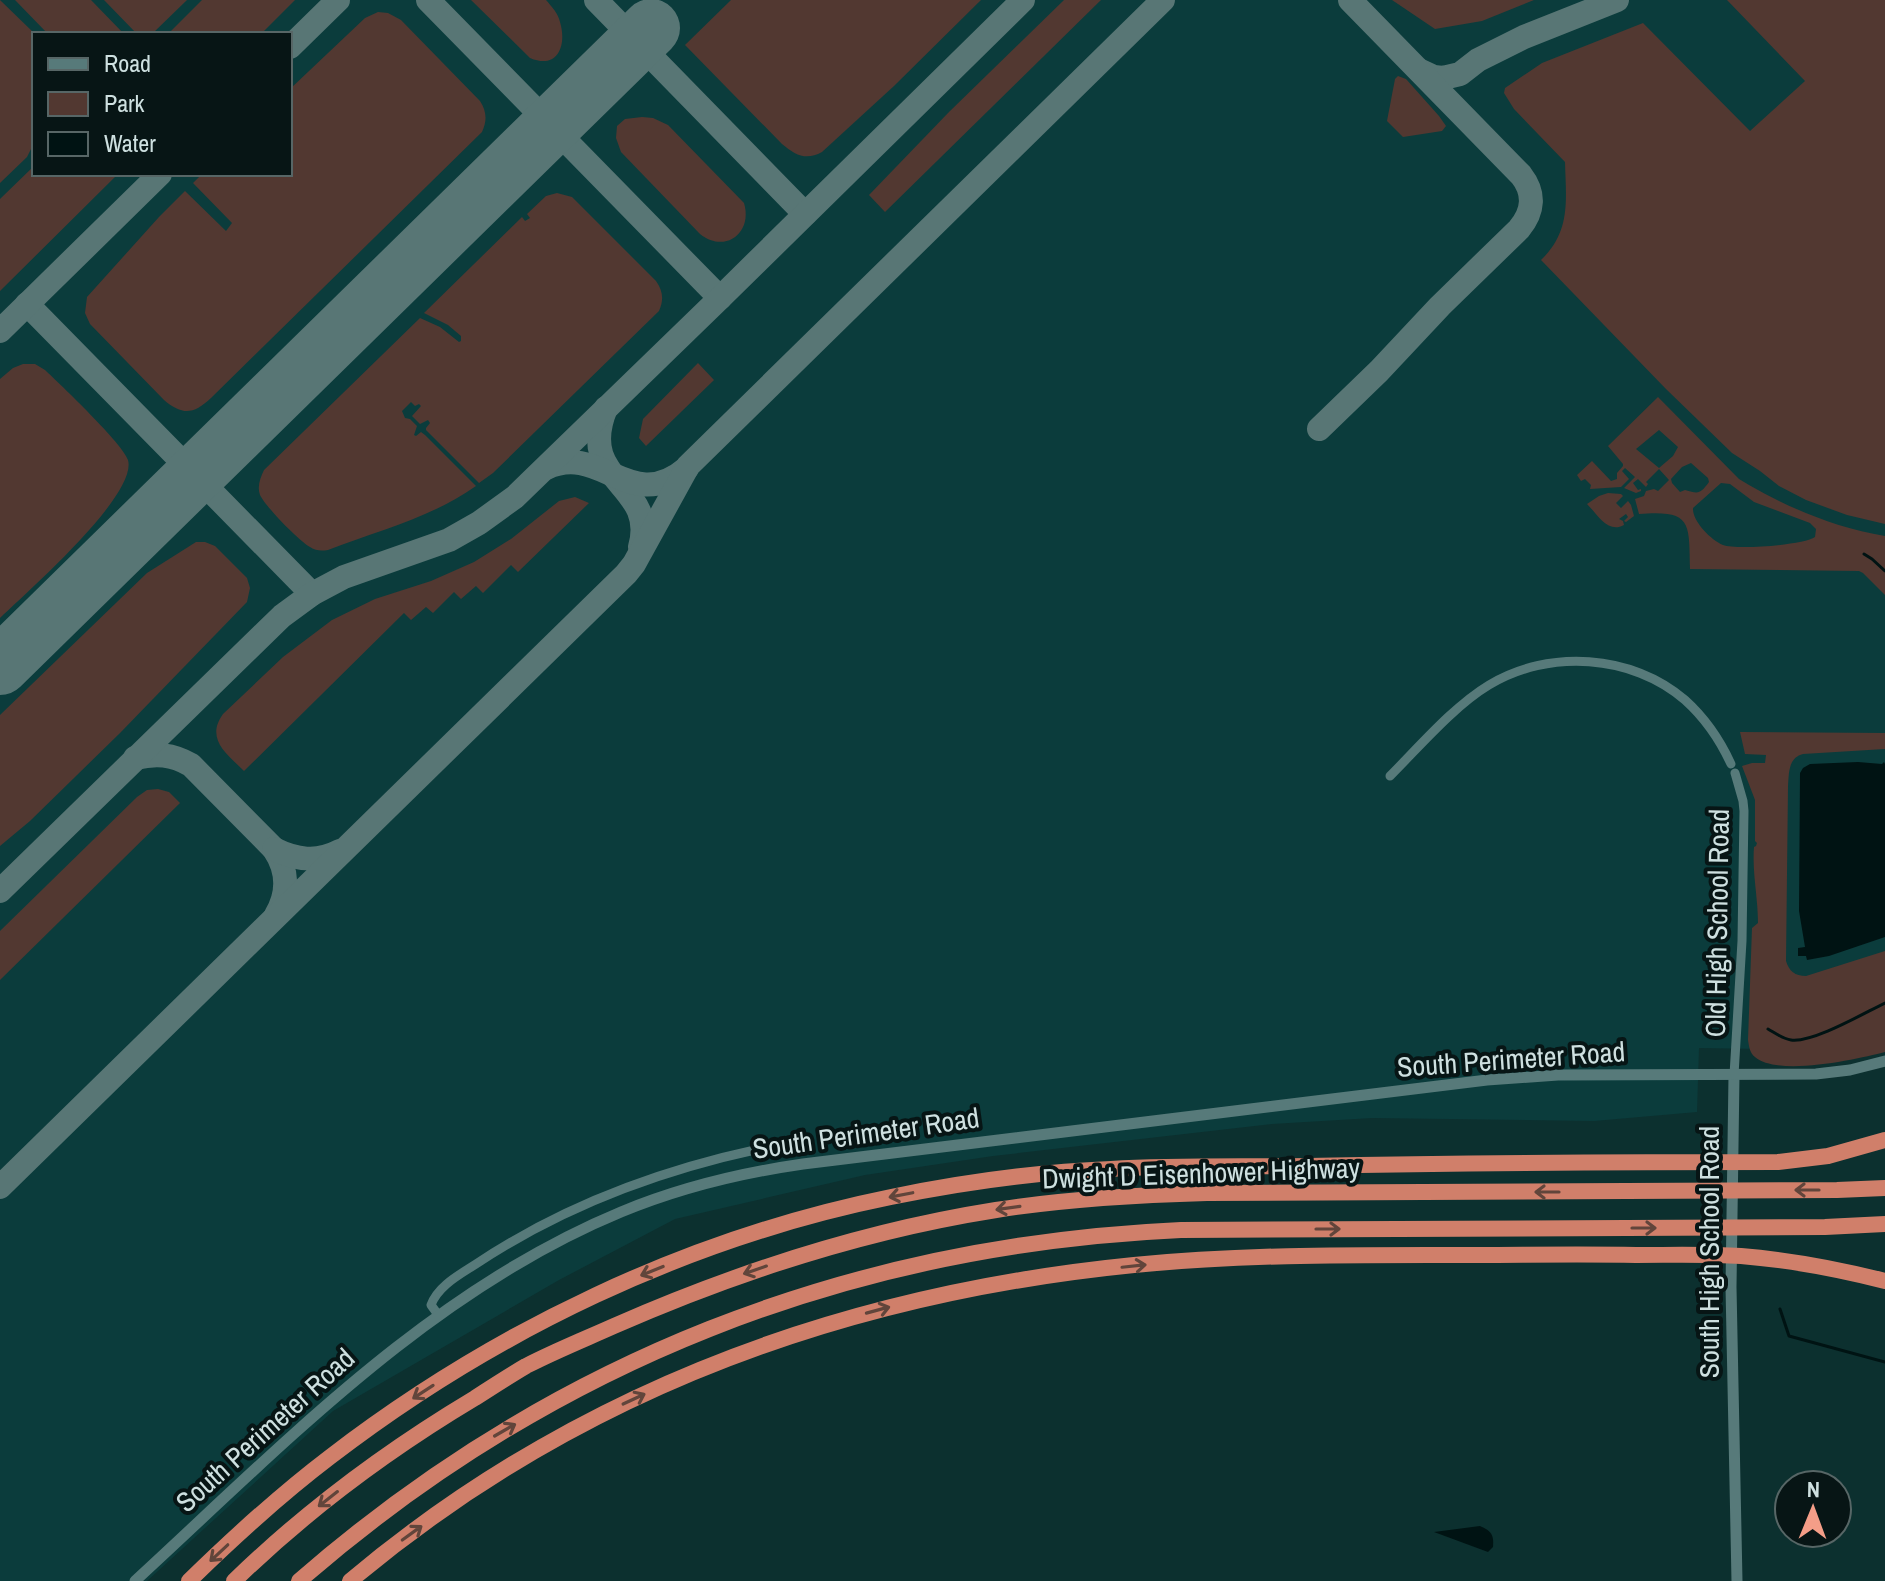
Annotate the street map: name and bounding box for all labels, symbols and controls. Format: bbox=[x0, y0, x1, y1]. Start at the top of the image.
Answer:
legend bbox=[32, 32, 292, 176]
text: Road bbox=[104, 47, 151, 79]
text: Park bbox=[104, 87, 145, 119]
text: Water bbox=[104, 127, 156, 159]
street label: Old High School Road bbox=[1696, 808, 1738, 1038]
street label: South Perimeter Road bbox=[1396, 1032, 1626, 1086]
street label: South Perimeter Road bbox=[750, 1098, 982, 1168]
street label: South High School Road bbox=[1690, 1126, 1728, 1378]
street label: Dwight D Eisenhower Highway bbox=[1042, 1148, 1361, 1198]
one-way arrow bbox=[1794, 1182, 1821, 1198]
one-way arrow bbox=[1534, 1184, 1561, 1199]
one-way arrow bbox=[888, 1189, 914, 1204]
one-way arrow bbox=[996, 1201, 1021, 1216]
one-way arrow bbox=[1630, 1220, 1657, 1236]
one-way arrow bbox=[1314, 1221, 1341, 1237]
one-way arrow bbox=[1120, 1258, 1147, 1273]
one-way arrow bbox=[743, 1263, 768, 1278]
one-way arrow bbox=[640, 1265, 665, 1279]
one-way arrow bbox=[864, 1301, 890, 1316]
street label: South Perimeter Road bbox=[167, 1339, 363, 1521]
one-way arrow bbox=[412, 1384, 434, 1400]
one-way arrow bbox=[622, 1391, 646, 1406]
one-way arrow bbox=[493, 1422, 516, 1438]
north arrow bbox=[1773, 1469, 1853, 1549]
text: N bbox=[1807, 1474, 1820, 1504]
one-way arrow bbox=[318, 1491, 339, 1508]
one-way arrow bbox=[401, 1525, 422, 1542]
one-way arrow bbox=[209, 1543, 229, 1562]

